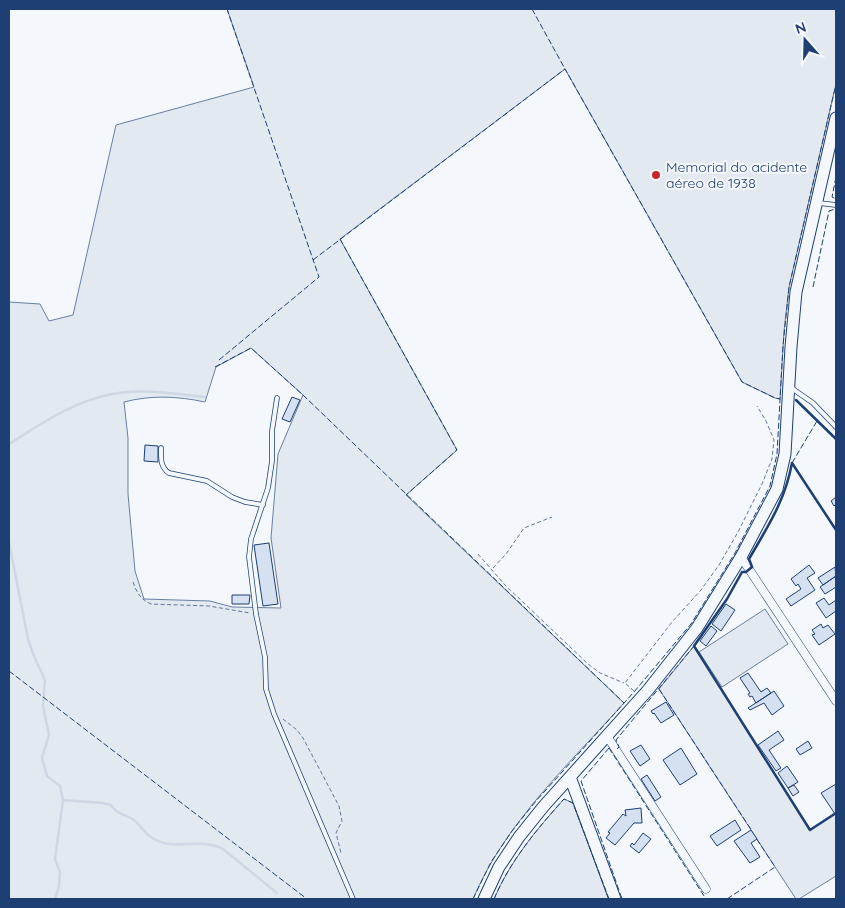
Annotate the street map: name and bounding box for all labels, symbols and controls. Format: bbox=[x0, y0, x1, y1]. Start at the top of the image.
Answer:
north arrow bbox=[780, 15, 830, 65]
text: N bbox=[793, 18, 808, 38]
place label: Memorial do acidente aéreo de 1938 bbox=[666, 158, 807, 192]
marker: Memorial do acidente aéreo de 1938 bbox=[650, 169, 662, 181]

